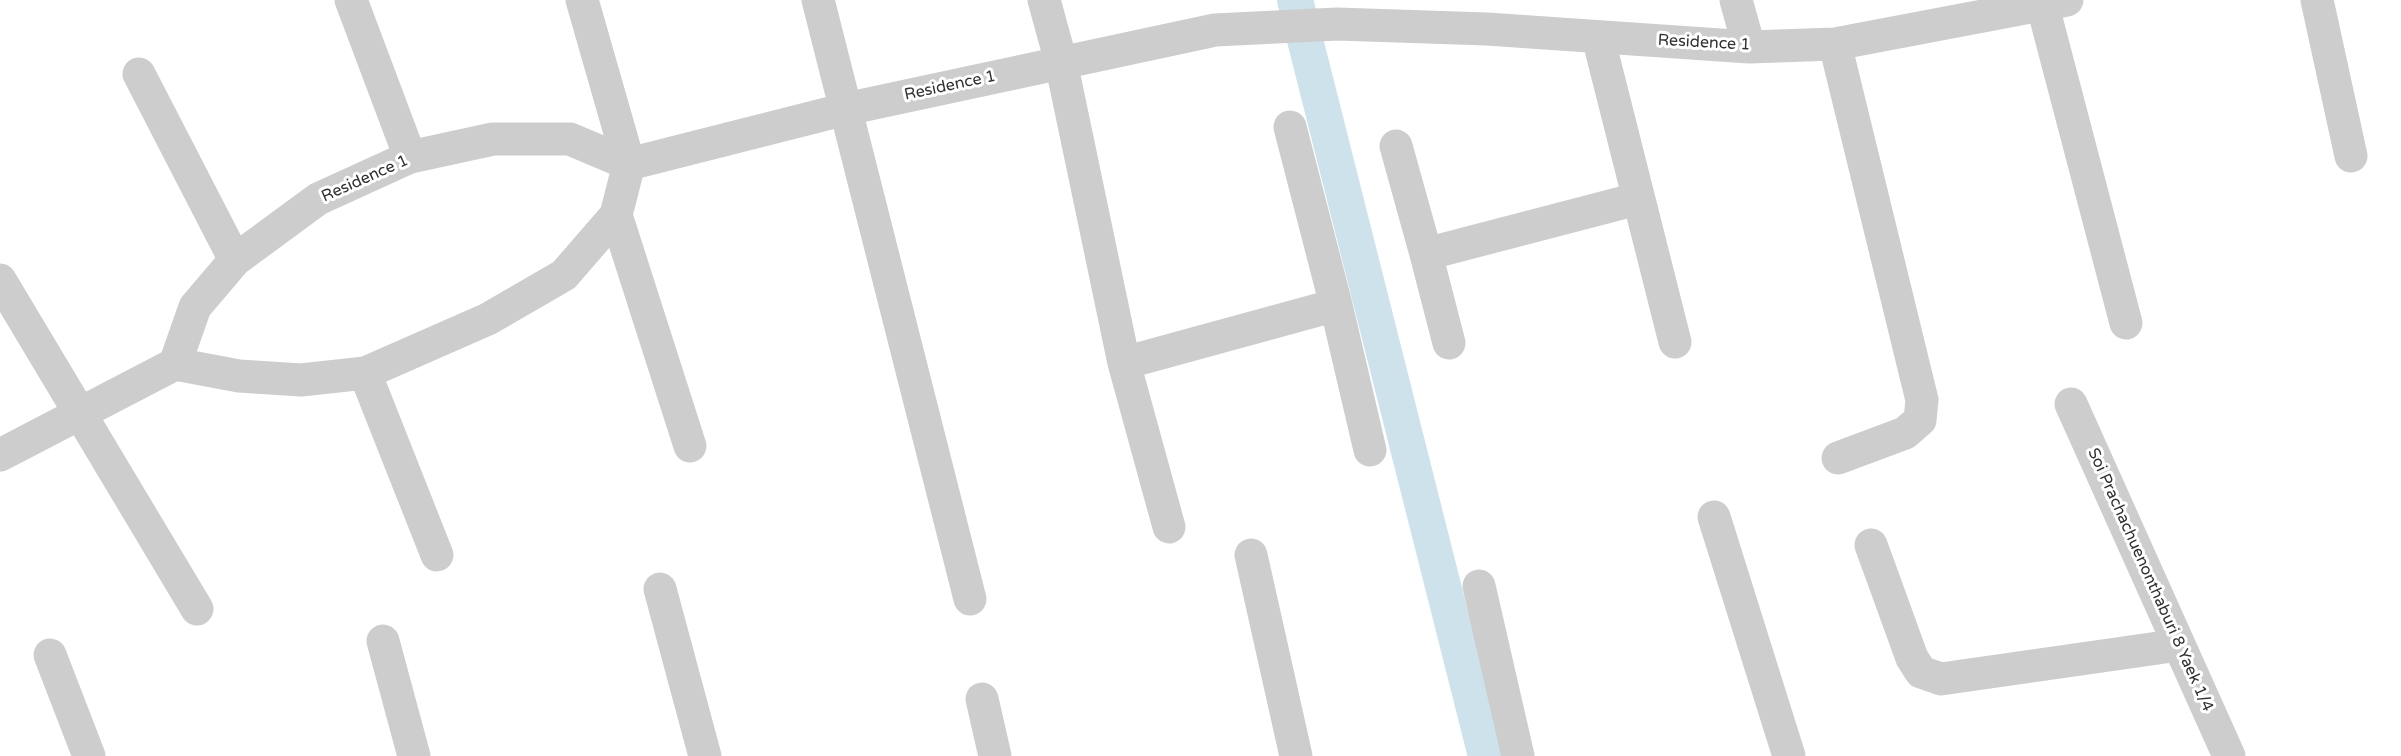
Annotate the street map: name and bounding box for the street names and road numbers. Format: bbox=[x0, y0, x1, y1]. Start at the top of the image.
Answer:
street label: Residence 1 bbox=[1657, 31, 1751, 55]
street label: Residence 1 bbox=[903, 67, 997, 105]
street label: Residence 1 bbox=[319, 151, 411, 207]
street label: Soi Prachachuenonthaburi 8 Yaek 1/4 bbox=[2083, 445, 2217, 715]

